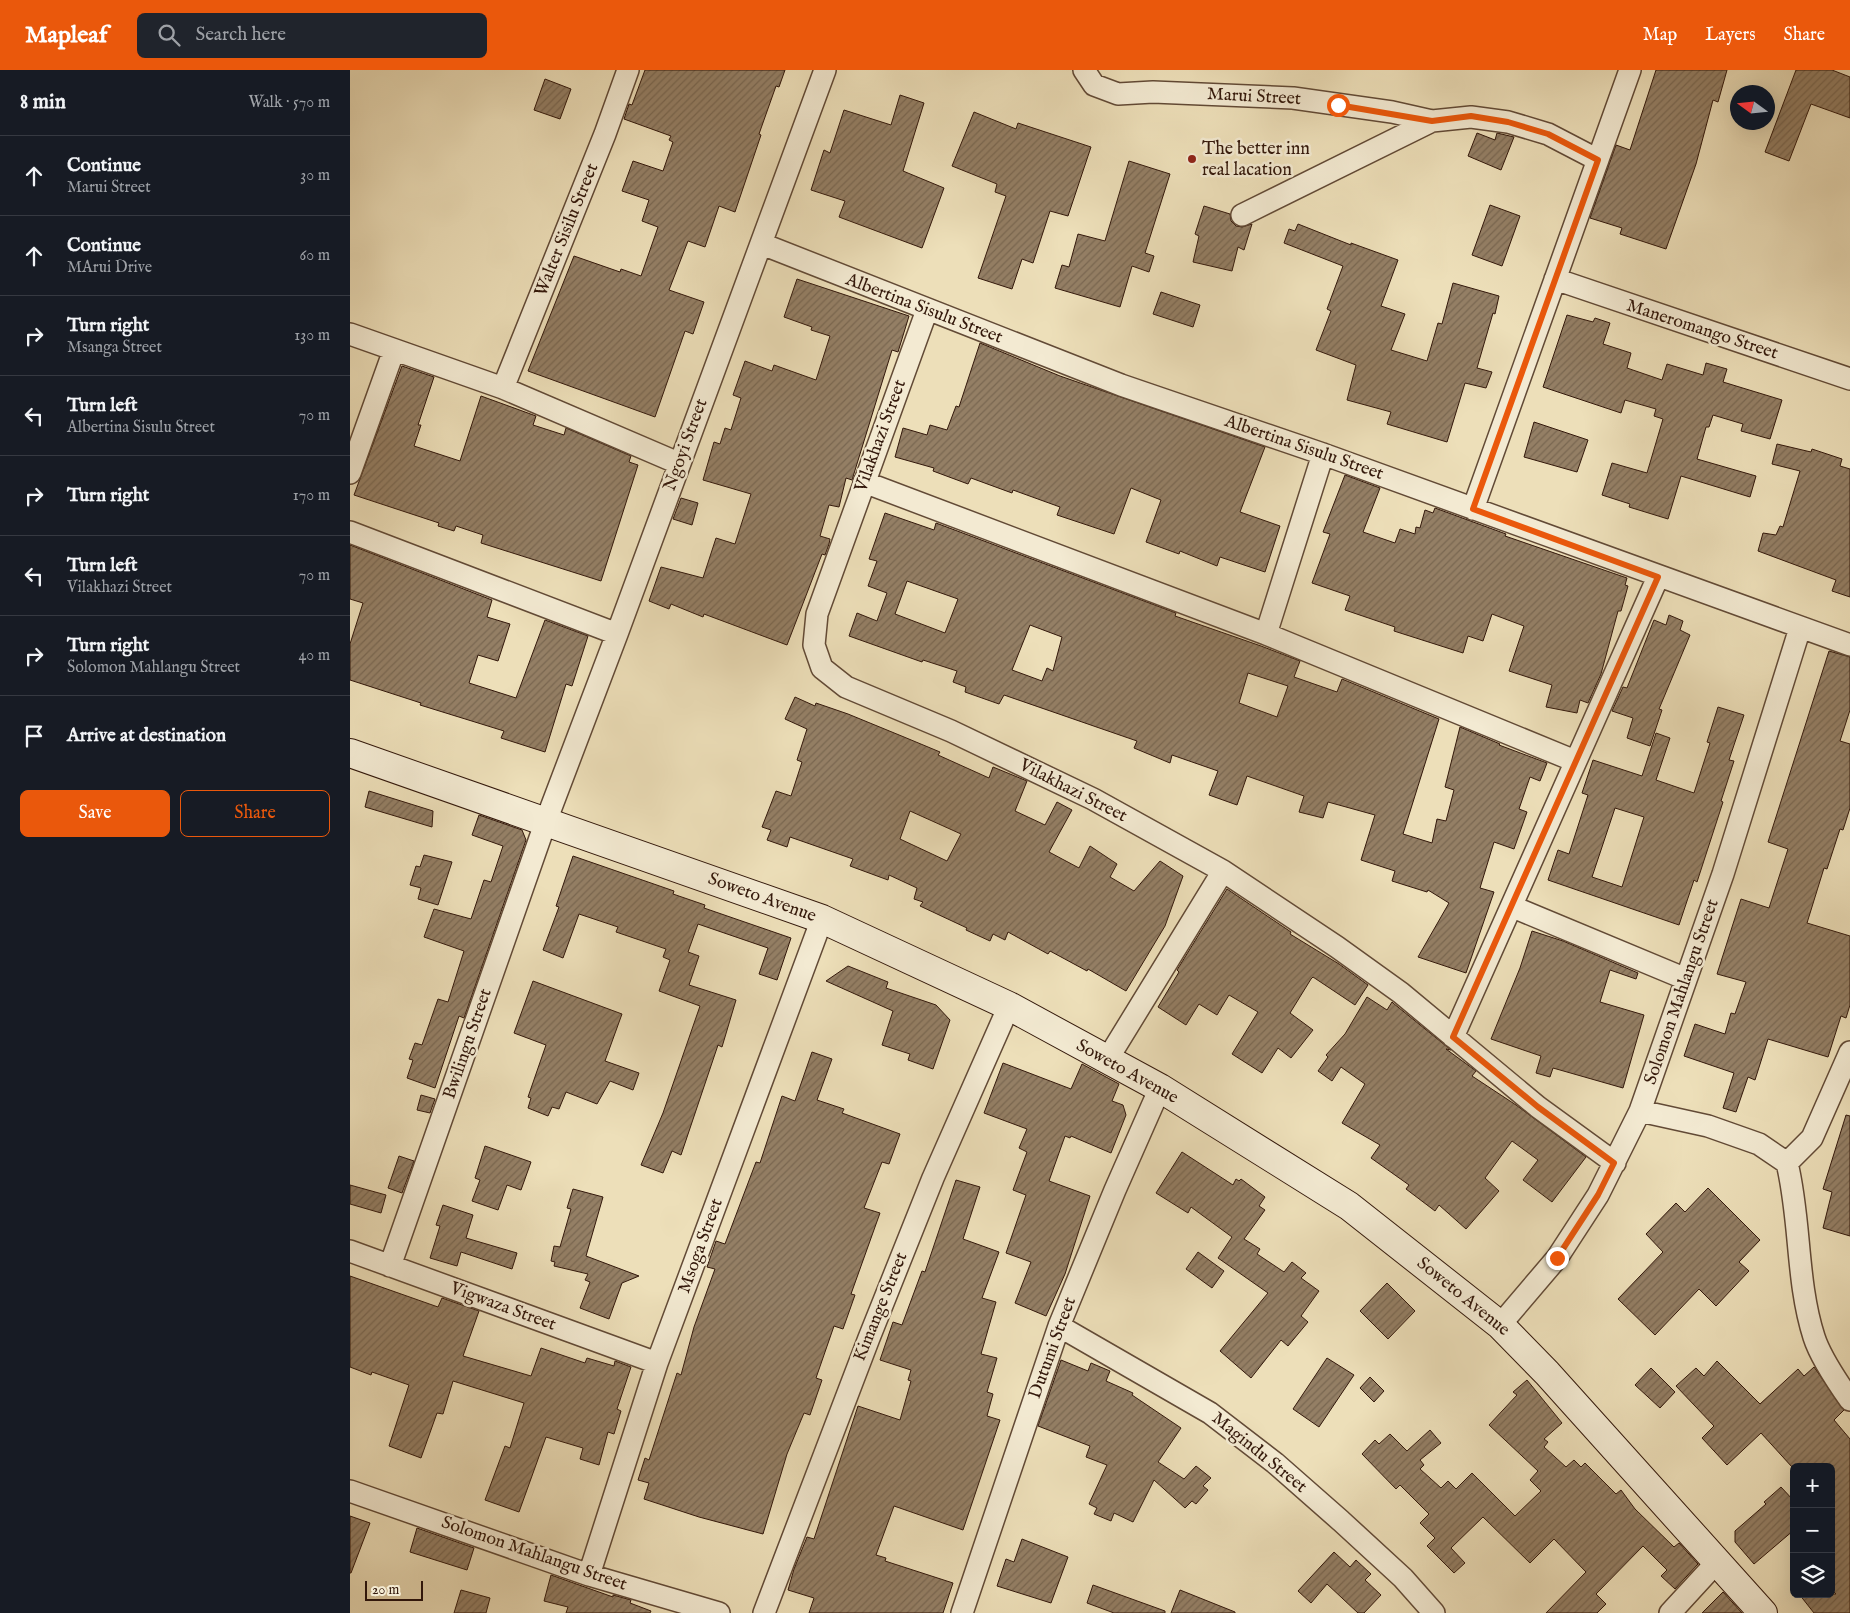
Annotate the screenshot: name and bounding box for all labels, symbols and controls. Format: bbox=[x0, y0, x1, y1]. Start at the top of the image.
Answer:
search box bbox=[137, 13, 487, 58]
text: Mapleaf bbox=[25, 20, 107, 51]
icon: search bbox=[155, 21, 183, 49]
text: Search here bbox=[195, 23, 286, 47]
text: Map bbox=[1643, 24, 1677, 47]
text: Layers bbox=[1705, 24, 1756, 47]
text: Share bbox=[1784, 24, 1825, 47]
street label: Marui Street bbox=[1206, 83, 1302, 111]
north arrow bbox=[1730, 85, 1775, 130]
text: 8 min bbox=[20, 89, 66, 116]
text: Walk · 570 m bbox=[248, 93, 330, 113]
route start bbox=[1327, 94, 1350, 117]
place label: The better inn real lacation bbox=[1202, 138, 1310, 182]
marker: The better inn real lacation bbox=[1186, 153, 1198, 165]
text: Continue bbox=[67, 154, 141, 178]
street label: Walter Sisilu Street bbox=[530, 160, 604, 300]
icon: ahead bbox=[20, 162, 48, 190]
text: 30 m bbox=[300, 166, 330, 186]
text: Marui Street bbox=[67, 178, 151, 198]
text: Continue bbox=[67, 234, 141, 258]
icon: ahead bbox=[20, 242, 48, 270]
text: 60 m bbox=[300, 246, 330, 266]
text: MArui Drive bbox=[67, 258, 152, 278]
street label: Albertina Sisulu Street bbox=[841, 268, 1006, 350]
street label: Maneromango Street bbox=[1623, 295, 1781, 365]
text: Turn right bbox=[67, 314, 149, 338]
icon: right bbox=[20, 322, 48, 350]
text: 130 m bbox=[294, 326, 330, 346]
text: Msanga Street bbox=[67, 338, 162, 358]
street label: Vilakhazi Street bbox=[850, 377, 912, 496]
text: Turn left bbox=[67, 394, 138, 418]
street label: Ngoyi Street bbox=[659, 396, 713, 494]
icon: left bbox=[20, 402, 48, 430]
text: 70 m bbox=[299, 406, 330, 426]
street label: Albertina Sisulu Street bbox=[1221, 410, 1386, 486]
text: Albertina Sisulu Street bbox=[67, 418, 215, 438]
icon: right bbox=[20, 482, 48, 510]
text: Turn right bbox=[67, 484, 149, 508]
text: 170 m bbox=[293, 486, 330, 506]
text: Turn left bbox=[67, 554, 138, 578]
icon: left bbox=[20, 562, 48, 590]
text: 70 m bbox=[299, 566, 330, 586]
text: Vilakhazi Street bbox=[67, 578, 172, 598]
text: Turn right bbox=[67, 634, 149, 658]
icon: right bbox=[20, 642, 48, 670]
text: 40 m bbox=[298, 646, 330, 666]
text: Solomon Mahlangu Street bbox=[67, 658, 240, 678]
icon: arrive bbox=[20, 722, 48, 750]
text: Arrive at destination bbox=[67, 724, 226, 748]
street label: Vilakhazi Street bbox=[1014, 753, 1131, 828]
button: Save bbox=[20, 790, 170, 837]
button: Share bbox=[180, 790, 330, 837]
street label: Soweto Avenue bbox=[705, 868, 819, 928]
street label: Solomon Mahlangu Street bbox=[1639, 896, 1725, 1088]
street label: Bwilingu Street bbox=[438, 986, 498, 1102]
street label: Soweto Avenue bbox=[1072, 1034, 1182, 1110]
street label: Msoga Street bbox=[673, 1195, 729, 1297]
route end bbox=[1546, 1247, 1569, 1270]
street label: Kimange Street bbox=[849, 1249, 913, 1365]
street label: Soweto Avenue bbox=[1412, 1252, 1514, 1342]
street label: Vigwaza Street bbox=[446, 1277, 559, 1337]
street label: Dutumi Street bbox=[1024, 1294, 1082, 1402]
street label: Magindu Street bbox=[1207, 1407, 1311, 1499]
map controls bbox=[1790, 1463, 1835, 1598]
button: + bbox=[1790, 1463, 1835, 1508]
button: − bbox=[1790, 1508, 1835, 1553]
street label: Solomon Mahlangu Street bbox=[438, 1511, 630, 1597]
button: layers bbox=[1790, 1553, 1835, 1598]
scale bar bbox=[365, 1578, 422, 1601]
text: 20 m bbox=[372, 1581, 399, 1599]

